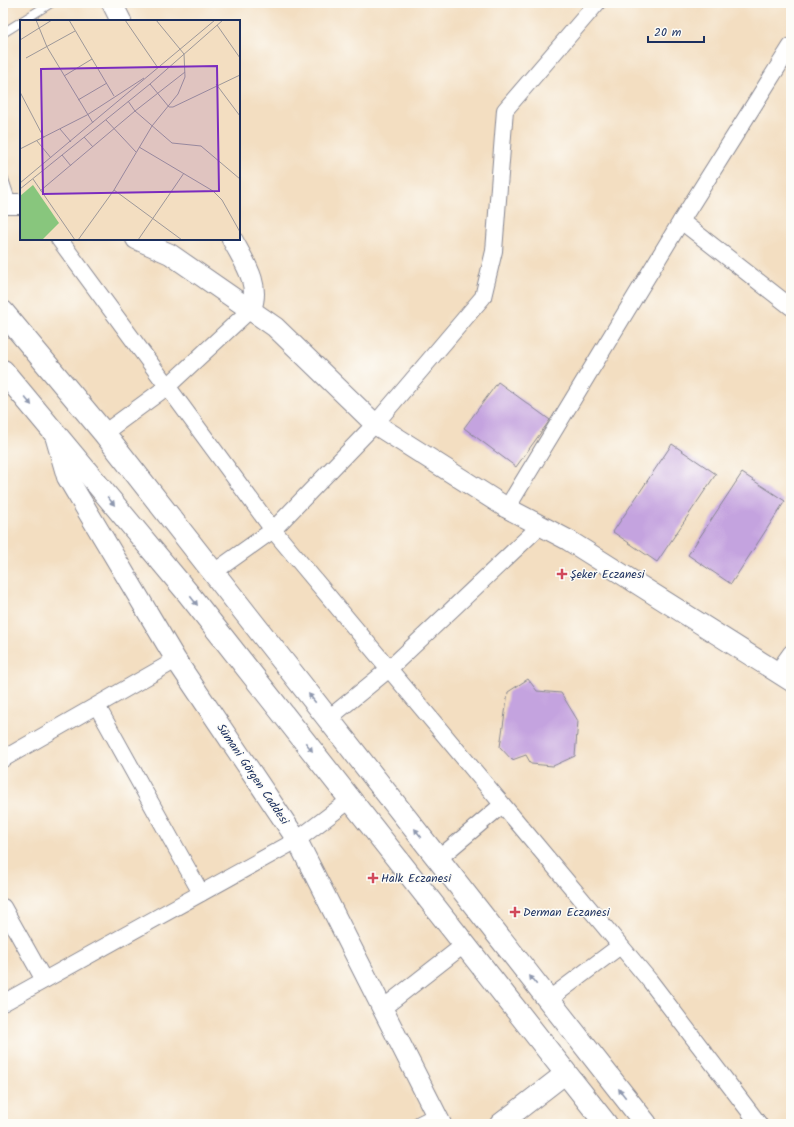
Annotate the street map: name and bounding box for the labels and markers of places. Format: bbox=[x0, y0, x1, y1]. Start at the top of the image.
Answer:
place label: Şeker Eczanesi bbox=[570, 565, 646, 584]
marker: Şeker Eczanesi bbox=[557, 569, 567, 579]
place label: Halk Eczanesi bbox=[381, 869, 452, 888]
marker: Halk Eczanesi bbox=[368, 873, 378, 883]
place label: Derman Eczanesi bbox=[523, 903, 611, 922]
marker: Derman Eczanesi bbox=[510, 907, 520, 917]

